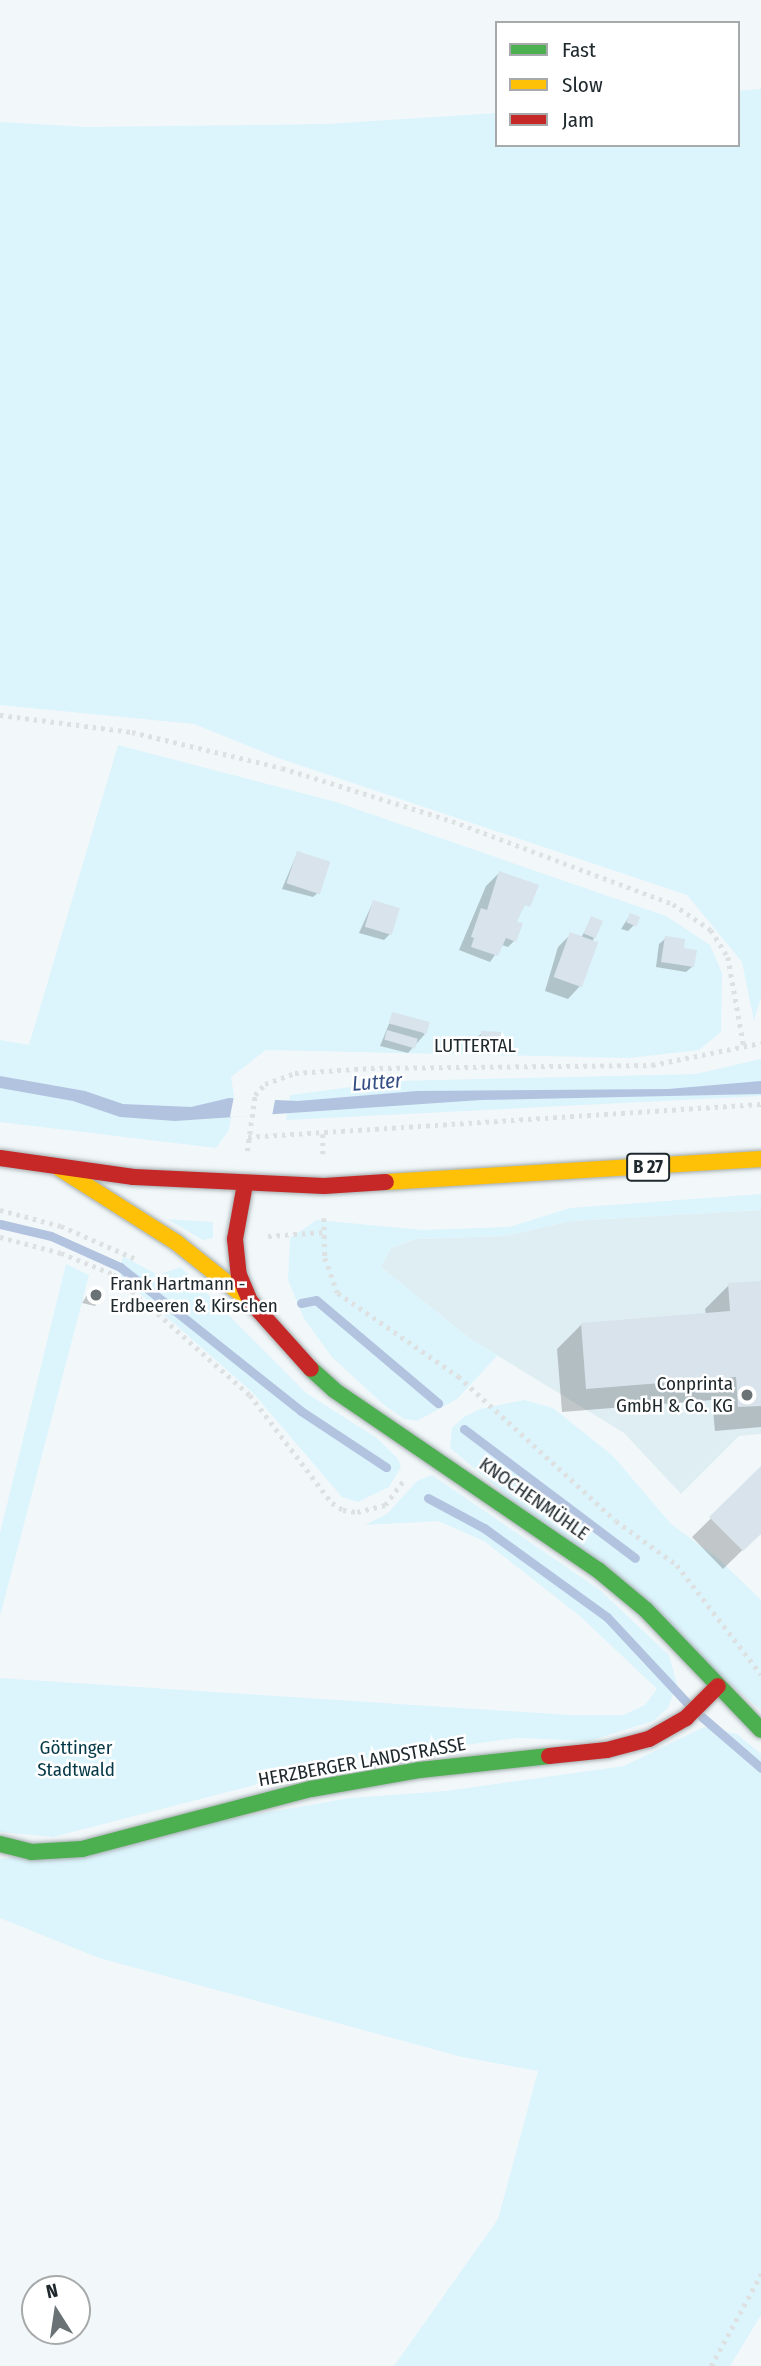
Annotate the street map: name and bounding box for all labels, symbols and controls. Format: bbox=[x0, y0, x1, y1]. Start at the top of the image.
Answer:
legend bbox=[495, 21, 740, 147]
text: Fast bbox=[562, 37, 596, 63]
text: Slow bbox=[562, 72, 603, 98]
text: Jam bbox=[562, 107, 594, 133]
street label: LUTTERTAL bbox=[434, 1035, 516, 1057]
water label: Lutter bbox=[351, 1068, 403, 1096]
road number: B 27 bbox=[625, 1152, 671, 1182]
place label: Frank Hartmann - Erdbeeren & Kirschen bbox=[110, 1273, 278, 1317]
marker: Frank Hartmann - Erdbeeren & Kirschen bbox=[88, 1287, 104, 1303]
place label: Conprinta GmbH & Co. KG bbox=[616, 1373, 733, 1417]
marker: Conprinta GmbH & Co. KG bbox=[739, 1387, 755, 1403]
street label: KNOCHENMÜHLE bbox=[475, 1453, 593, 1545]
street label: HERZBERGER LANDSTRASSE bbox=[256, 1733, 468, 1791]
park label: Göttinger Stadtwald bbox=[37, 1737, 115, 1781]
north arrow bbox=[21, 2275, 91, 2345]
text: N bbox=[44, 2278, 60, 2303]

